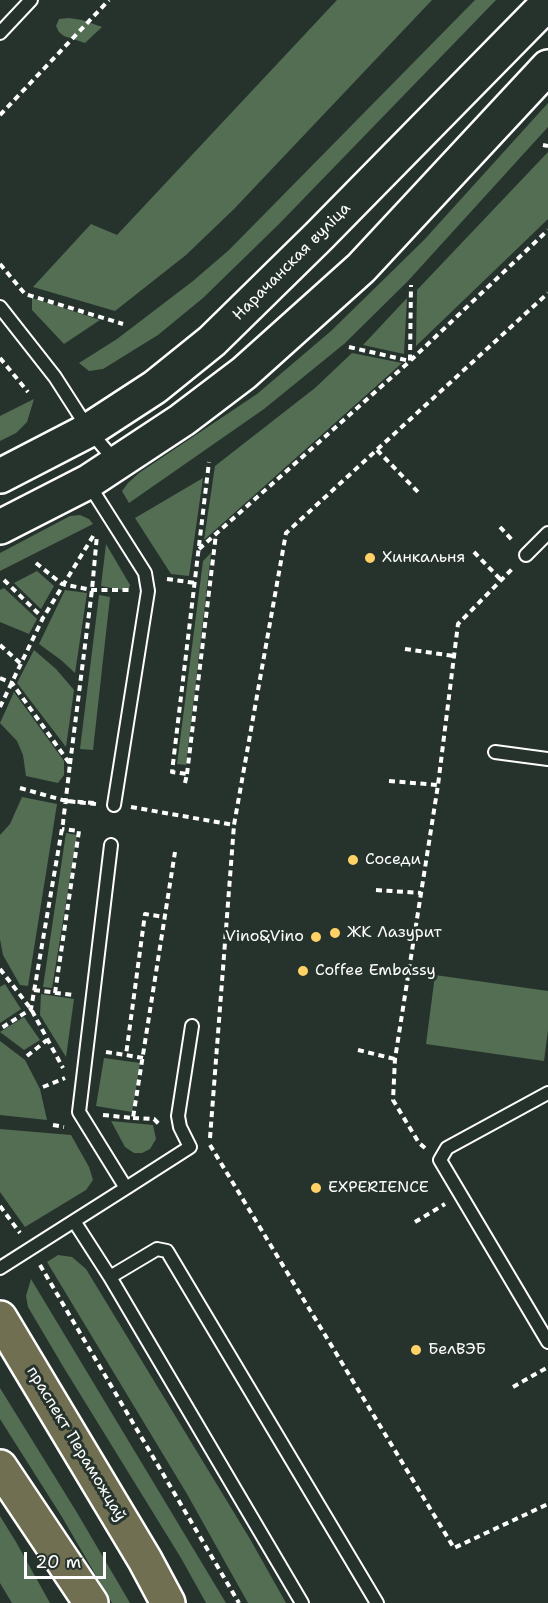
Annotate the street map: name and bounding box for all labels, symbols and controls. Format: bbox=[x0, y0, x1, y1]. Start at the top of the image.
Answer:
street label: Нарачанская вуліца bbox=[229, 199, 355, 325]
place label: Хинкальня bbox=[382, 548, 465, 568]
marker: Хинкальня bbox=[363, 551, 377, 565]
place label: Соседи bbox=[365, 850, 421, 870]
marker: Соседи bbox=[346, 853, 360, 867]
place label: ЖК Лазурит bbox=[347, 923, 442, 943]
marker: ЖК Лазурит bbox=[328, 926, 342, 940]
place label: Vino&Vino bbox=[225, 927, 304, 947]
marker: Vino&Vino bbox=[309, 930, 323, 944]
place label: Coffee Embassy bbox=[315, 961, 436, 981]
marker: Coffee Embassy bbox=[296, 964, 310, 978]
place label: EXPERIENCE bbox=[328, 1178, 429, 1198]
marker: EXPERIENCE bbox=[309, 1181, 323, 1195]
place label: БелВЭБ bbox=[428, 1340, 486, 1360]
marker: БелВЭБ bbox=[409, 1343, 423, 1357]
street label: праспект Пераможцаў bbox=[22, 1363, 130, 1525]
scale bar bbox=[27, 1540, 110, 1578]
text: 20 m bbox=[35, 1550, 81, 1574]

